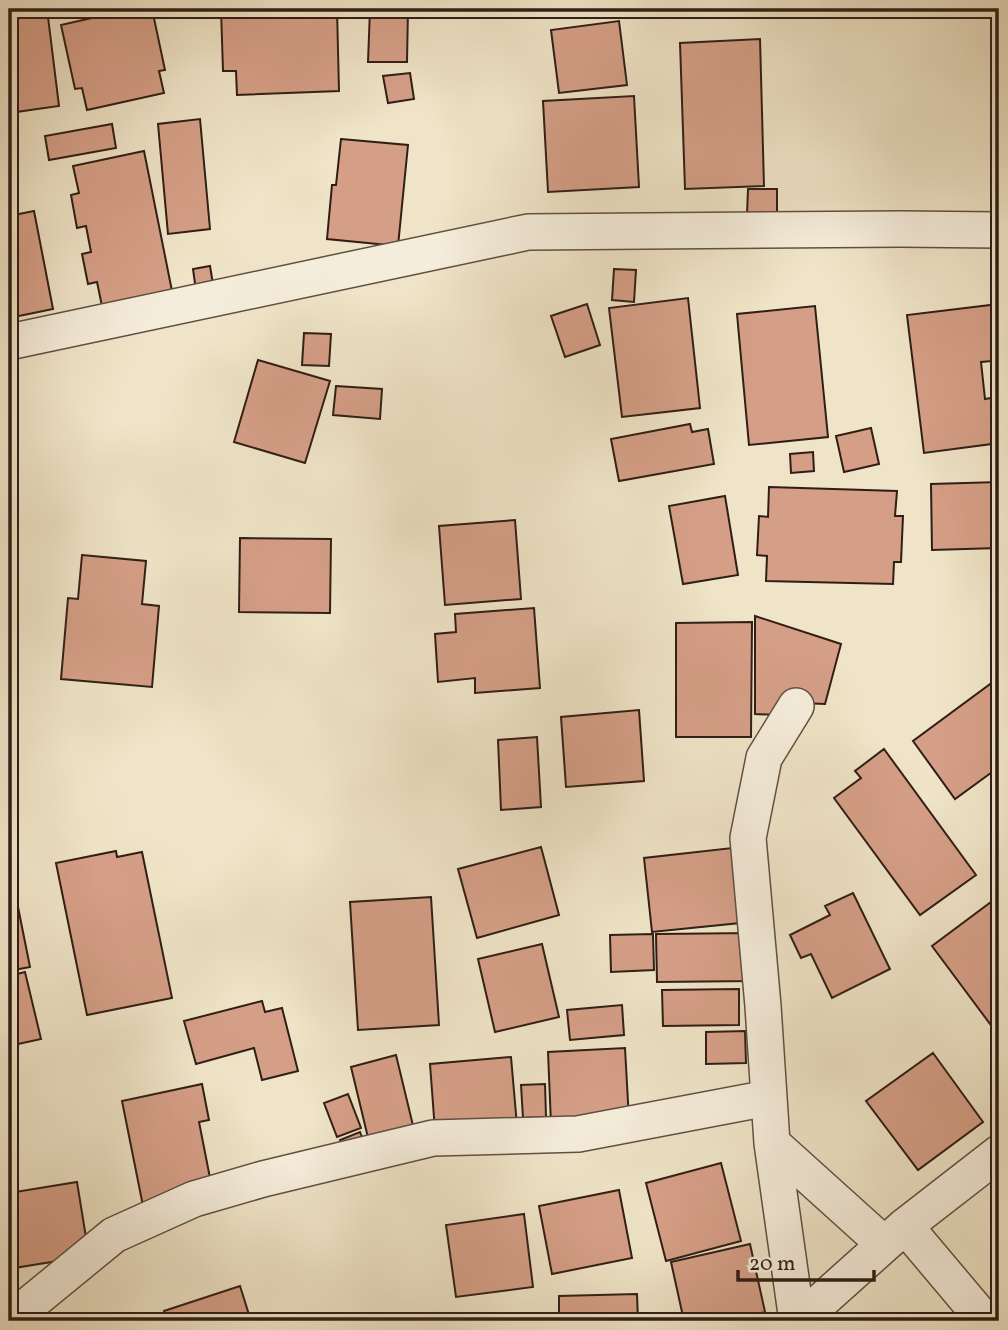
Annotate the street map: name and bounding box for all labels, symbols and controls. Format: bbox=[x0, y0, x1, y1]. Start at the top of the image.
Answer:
scale bar bbox=[738, 1239, 875, 1283]
text: 20 m bbox=[749, 1250, 795, 1279]

